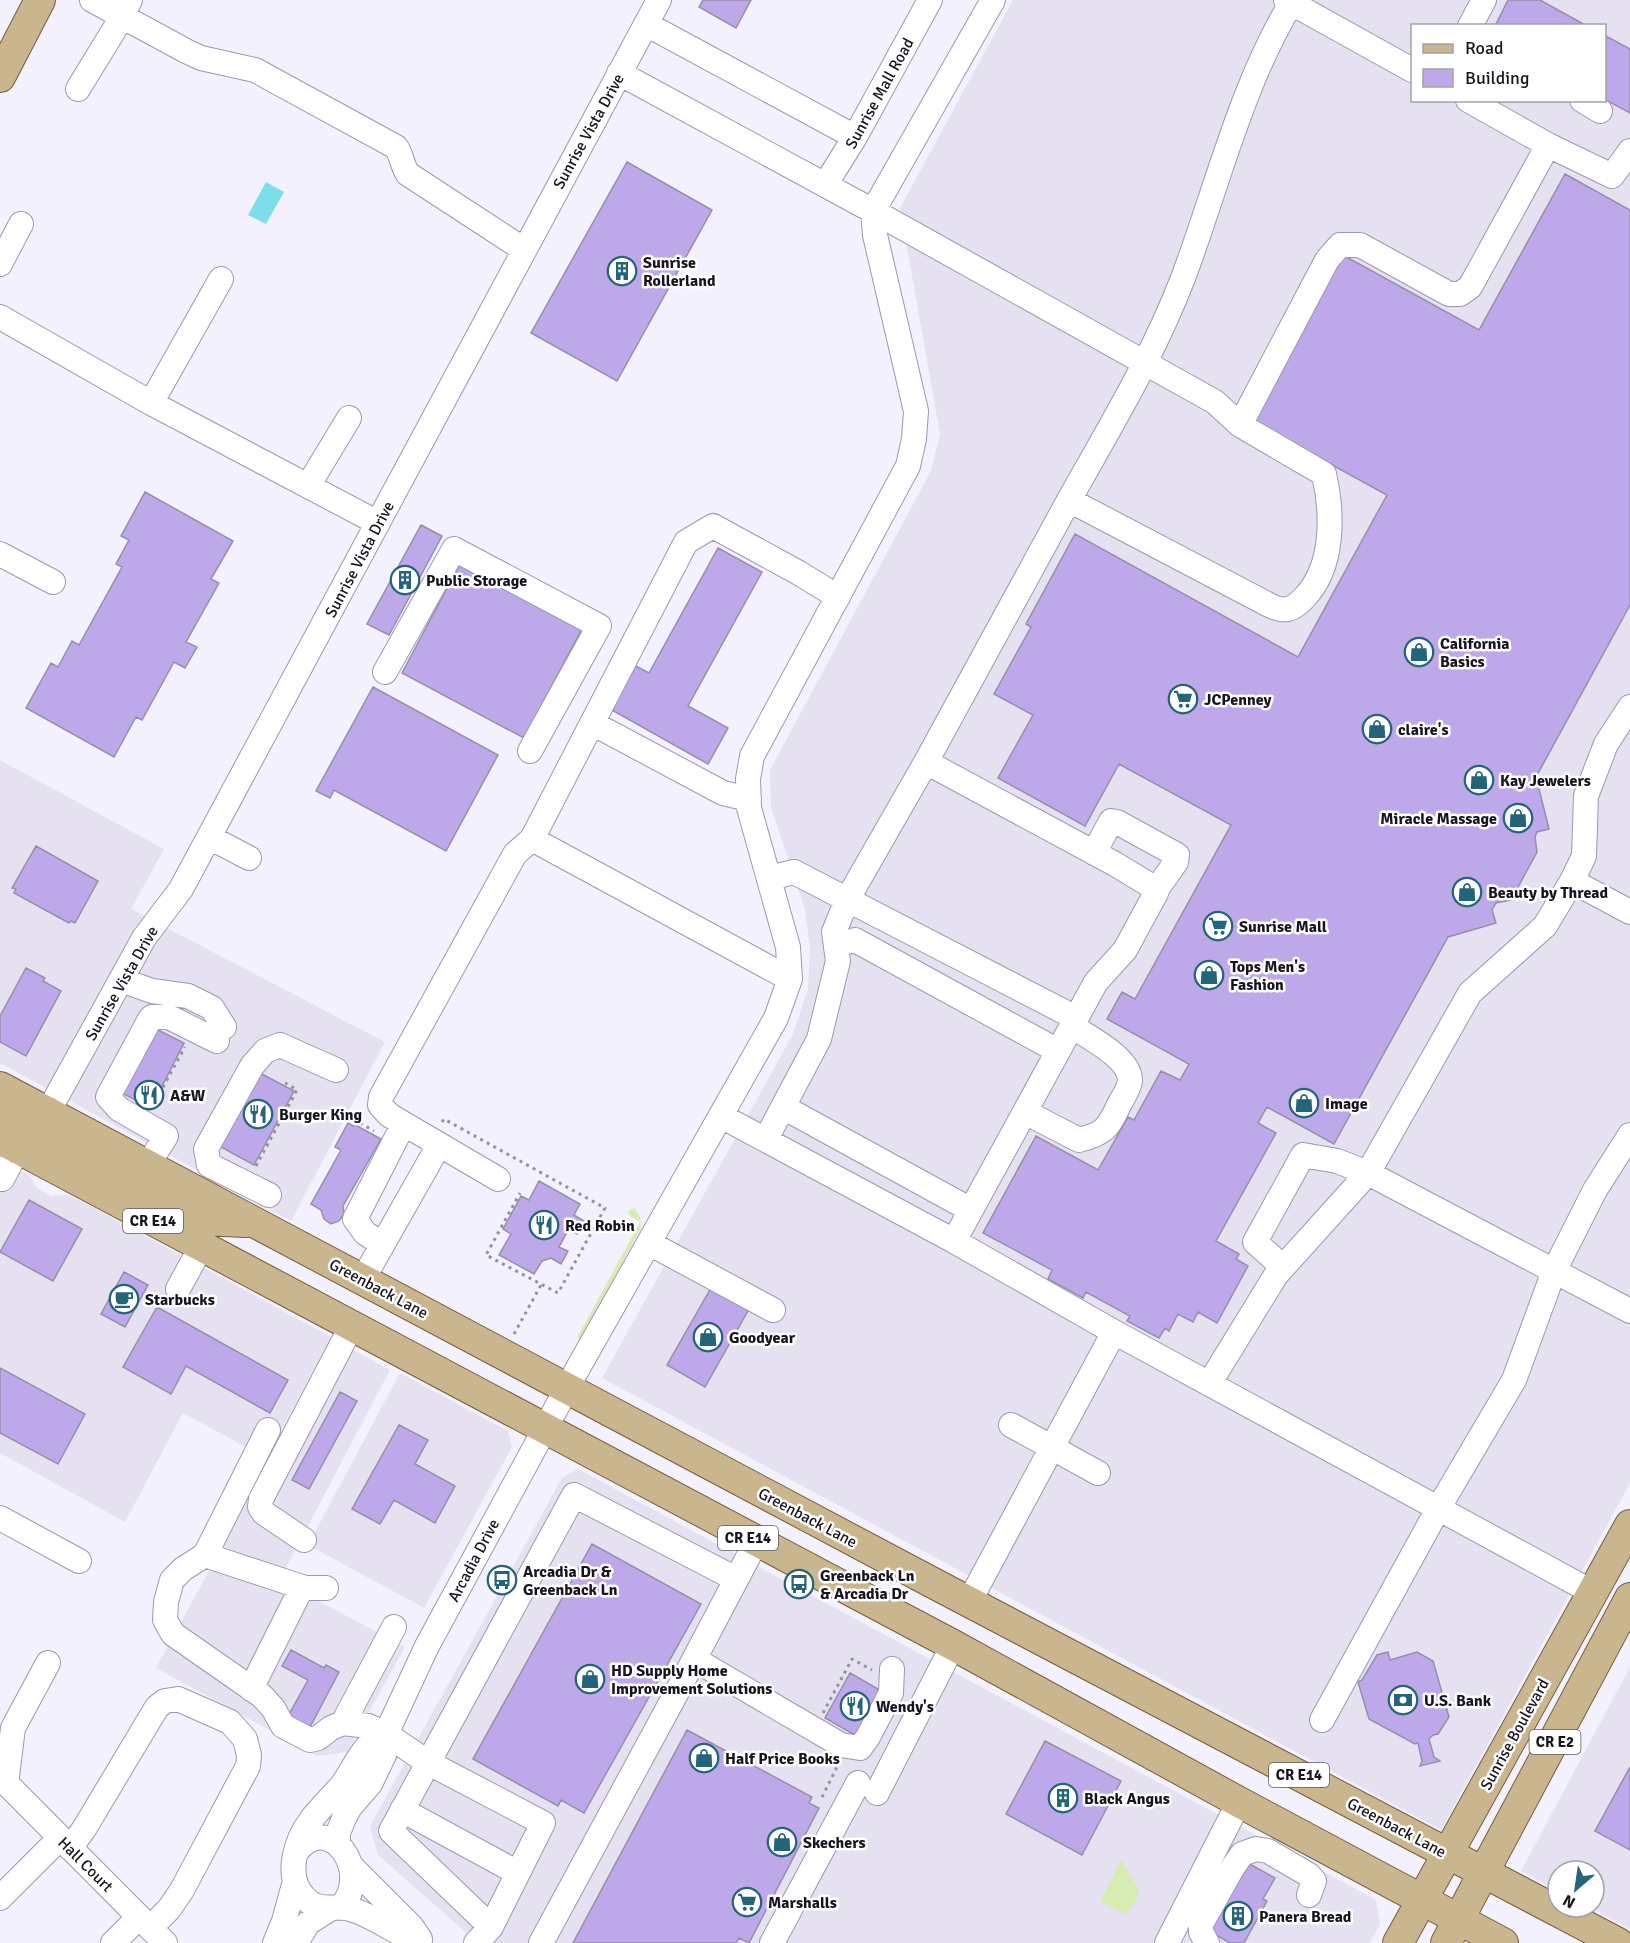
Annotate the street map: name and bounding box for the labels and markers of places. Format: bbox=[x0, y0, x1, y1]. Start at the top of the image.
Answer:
place label: Sunrise Rollerland bbox=[643, 253, 716, 291]
building icon: Sunrise Rollerland bbox=[606, 255, 638, 287]
building icon: Public Storage bbox=[389, 564, 421, 596]
place label: Public Storage bbox=[426, 571, 527, 591]
place label: California Basics bbox=[1440, 634, 1510, 672]
shop icon: California Basics bbox=[1403, 636, 1435, 668]
supermarket icon: JCPenney bbox=[1167, 683, 1199, 715]
place label: JCPenney bbox=[1204, 690, 1272, 710]
shop icon: claire's bbox=[1361, 713, 1393, 745]
place label: claire's bbox=[1398, 720, 1449, 740]
shop icon: Kay Jewelers bbox=[1463, 764, 1495, 796]
place label: Kay Jewelers bbox=[1500, 771, 1591, 791]
shop icon: Miracle Massage bbox=[1502, 802, 1534, 834]
place label: Miracle Massage bbox=[1380, 809, 1497, 829]
shop icon: Beauty by Thread bbox=[1451, 876, 1483, 908]
place label: Beauty by Thread bbox=[1488, 883, 1608, 903]
supermarket icon: Sunrise Mall bbox=[1202, 910, 1234, 942]
place label: Sunrise Mall bbox=[1239, 917, 1327, 937]
place label: Tops Men's Fashion bbox=[1230, 957, 1305, 995]
shop icon: Tops Men's Fashion bbox=[1193, 959, 1225, 991]
restaurant icon: A&W bbox=[133, 1079, 165, 1111]
place label: A&W bbox=[170, 1086, 206, 1106]
shop icon: Image bbox=[1288, 1087, 1320, 1119]
place label: Image bbox=[1325, 1094, 1368, 1114]
restaurant icon: Burger King bbox=[242, 1098, 274, 1130]
place label: Burger King bbox=[279, 1105, 363, 1125]
restaurant icon: Red Robin bbox=[528, 1209, 560, 1241]
place label: Red Robin bbox=[565, 1216, 635, 1236]
cafe icon: Starbucks bbox=[108, 1283, 140, 1315]
place label: Starbucks bbox=[145, 1290, 215, 1310]
shop icon: Goodyear bbox=[692, 1321, 724, 1353]
place label: Goodyear bbox=[729, 1328, 796, 1348]
place label: Arcadia Dr & Greenback Ln bbox=[523, 1562, 618, 1600]
bus stop icon: Arcadia Dr & Greenback Ln bbox=[486, 1564, 518, 1596]
place label: Greenback Ln & Arcadia Dr bbox=[820, 1566, 915, 1604]
bus stop icon: Greenback Ln & Arcadia Dr bbox=[783, 1568, 815, 1600]
place label: HD Supply Home Improvement Solutions bbox=[611, 1661, 772, 1699]
shop icon: HD Supply Home Improvement Solutions bbox=[574, 1663, 606, 1695]
bank icon: U.S. Bank bbox=[1387, 1684, 1419, 1716]
restaurant icon: Wendy's bbox=[839, 1690, 871, 1722]
place label: U.S. Bank bbox=[1424, 1691, 1492, 1711]
place label: Wendy's bbox=[876, 1697, 934, 1717]
shop icon: Half Price Books bbox=[688, 1742, 720, 1774]
place label: Half Price Books bbox=[725, 1749, 840, 1769]
building icon: Black Angus bbox=[1047, 1782, 1079, 1814]
place label: Black Angus bbox=[1084, 1789, 1170, 1809]
shop icon: Skechers bbox=[766, 1826, 798, 1858]
place label: Skechers bbox=[803, 1833, 866, 1853]
supermarket icon: Marshalls bbox=[731, 1886, 763, 1918]
place label: Marshalls bbox=[768, 1893, 837, 1913]
building icon: Panera Bread bbox=[1222, 1900, 1254, 1932]
place label: Panera Bread bbox=[1259, 1907, 1352, 1927]

